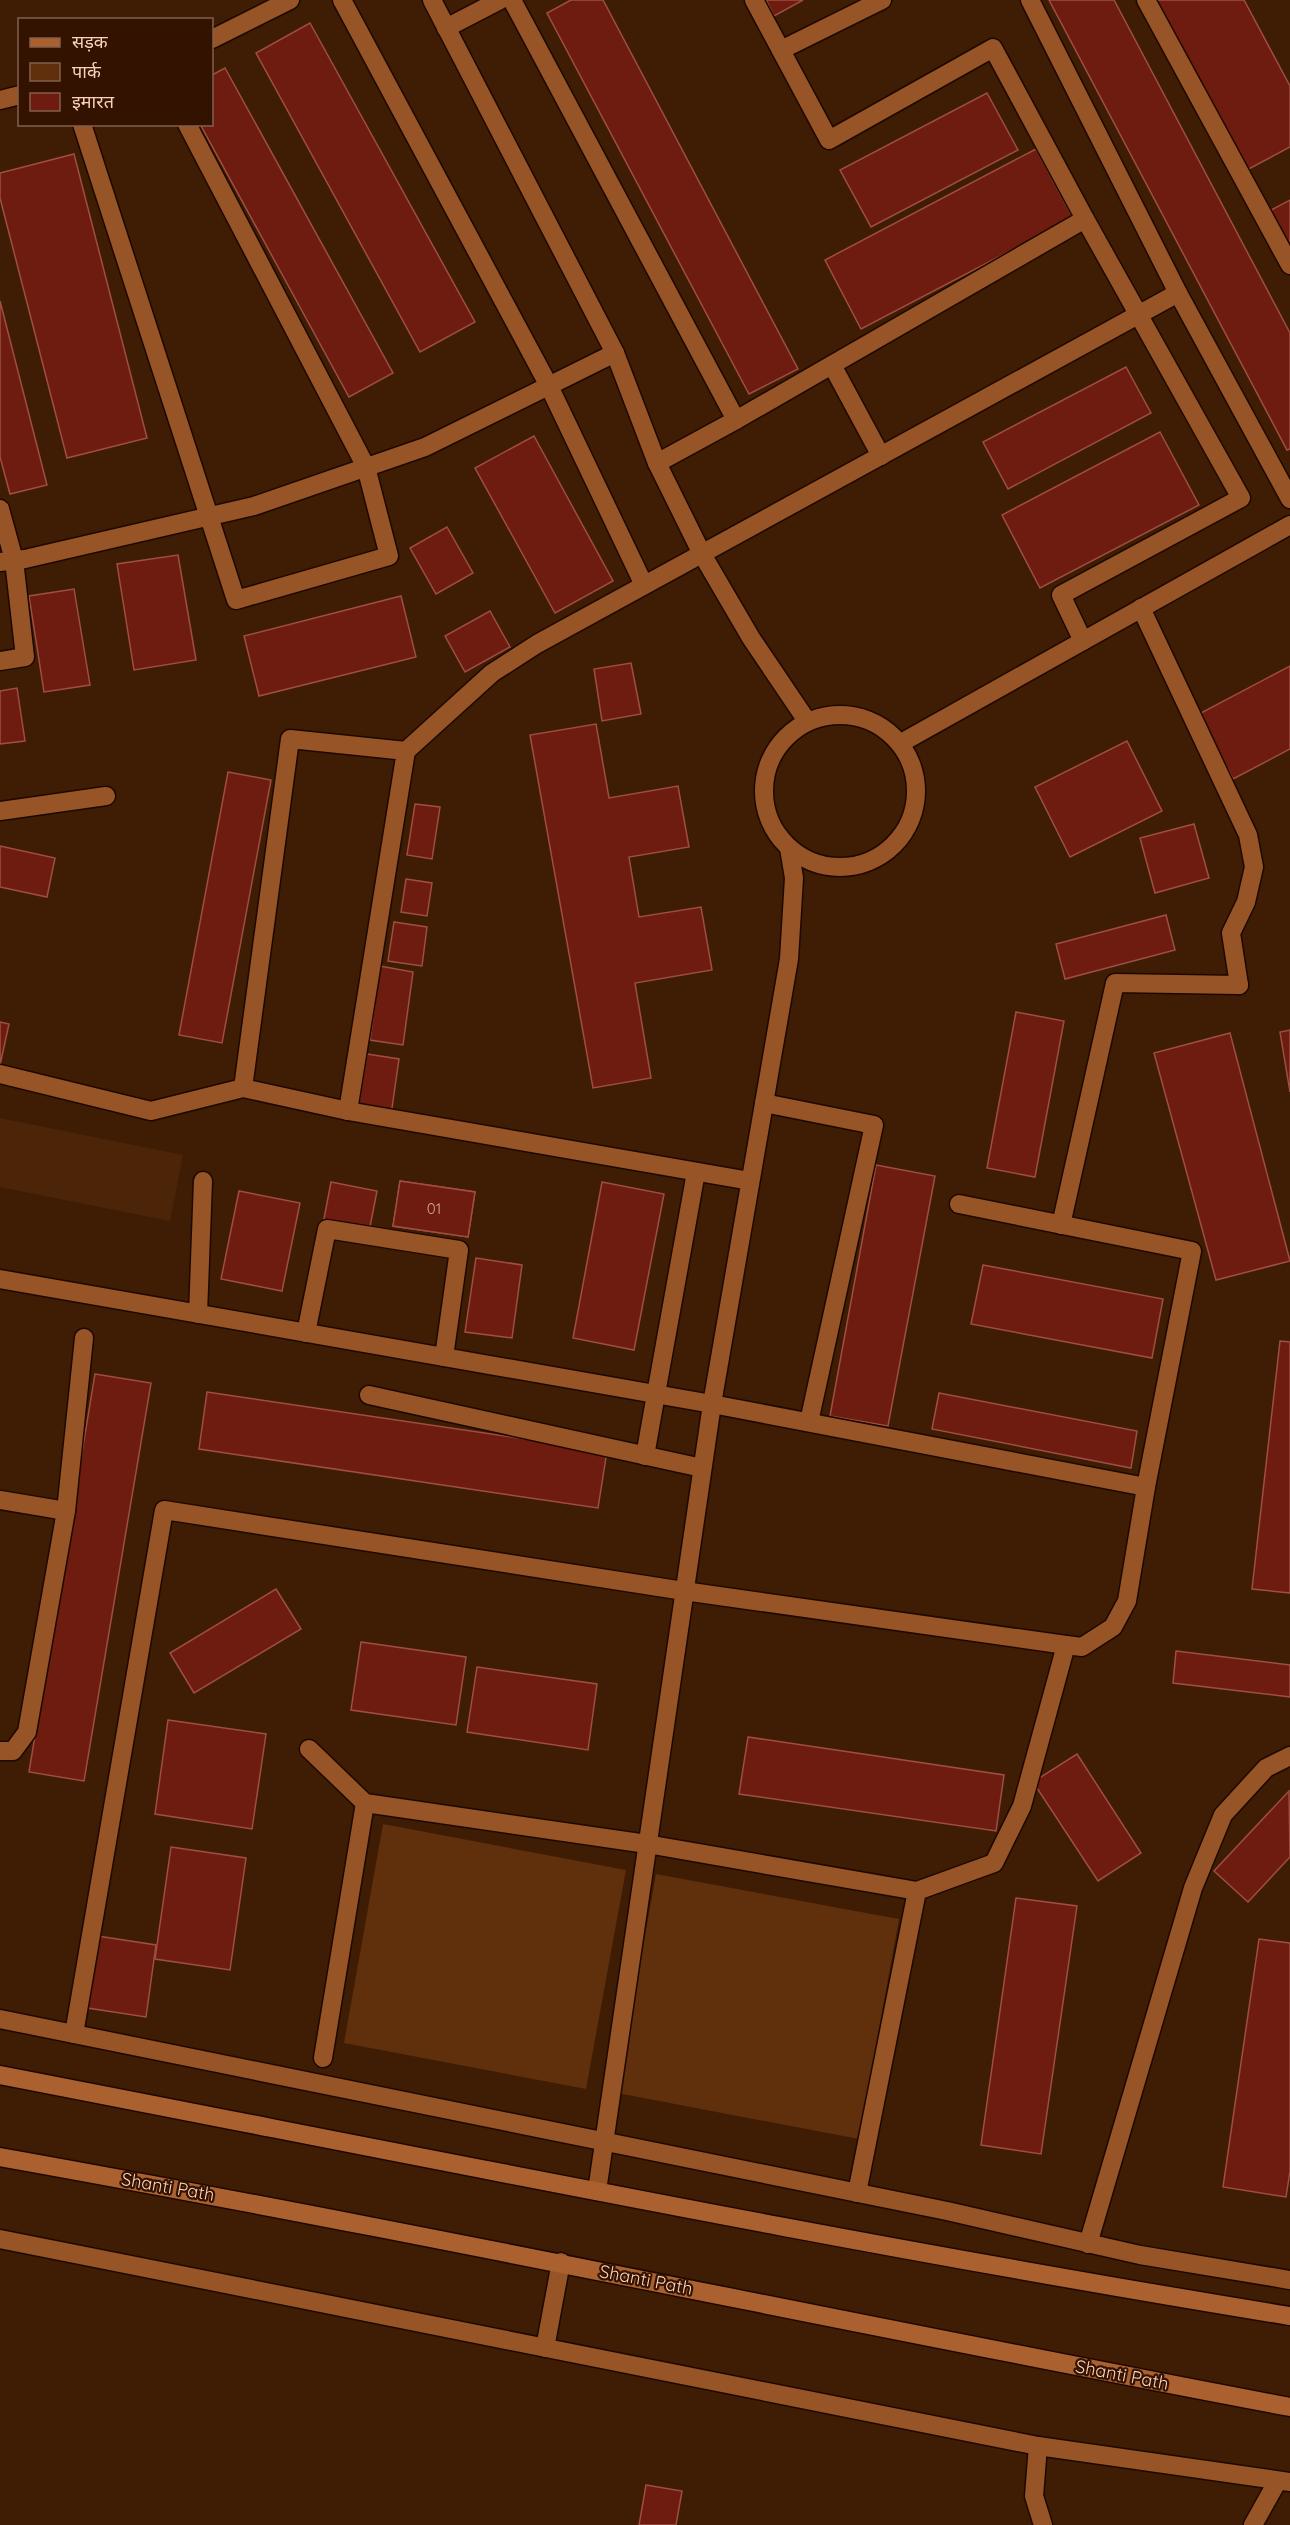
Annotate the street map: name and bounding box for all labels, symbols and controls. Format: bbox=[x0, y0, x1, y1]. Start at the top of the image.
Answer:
legend bbox=[18, 18, 213, 126]
text: सड़क bbox=[72, 30, 109, 53]
text: पार्क bbox=[72, 60, 102, 83]
text: इमारत bbox=[72, 90, 115, 113]
house number: 01 bbox=[427, 1199, 441, 1218]
street label: Shanti Path bbox=[120, 2167, 217, 2206]
street label: Shanti Path bbox=[598, 2259, 695, 2300]
street label: Shanti Path bbox=[1074, 2354, 1171, 2395]

